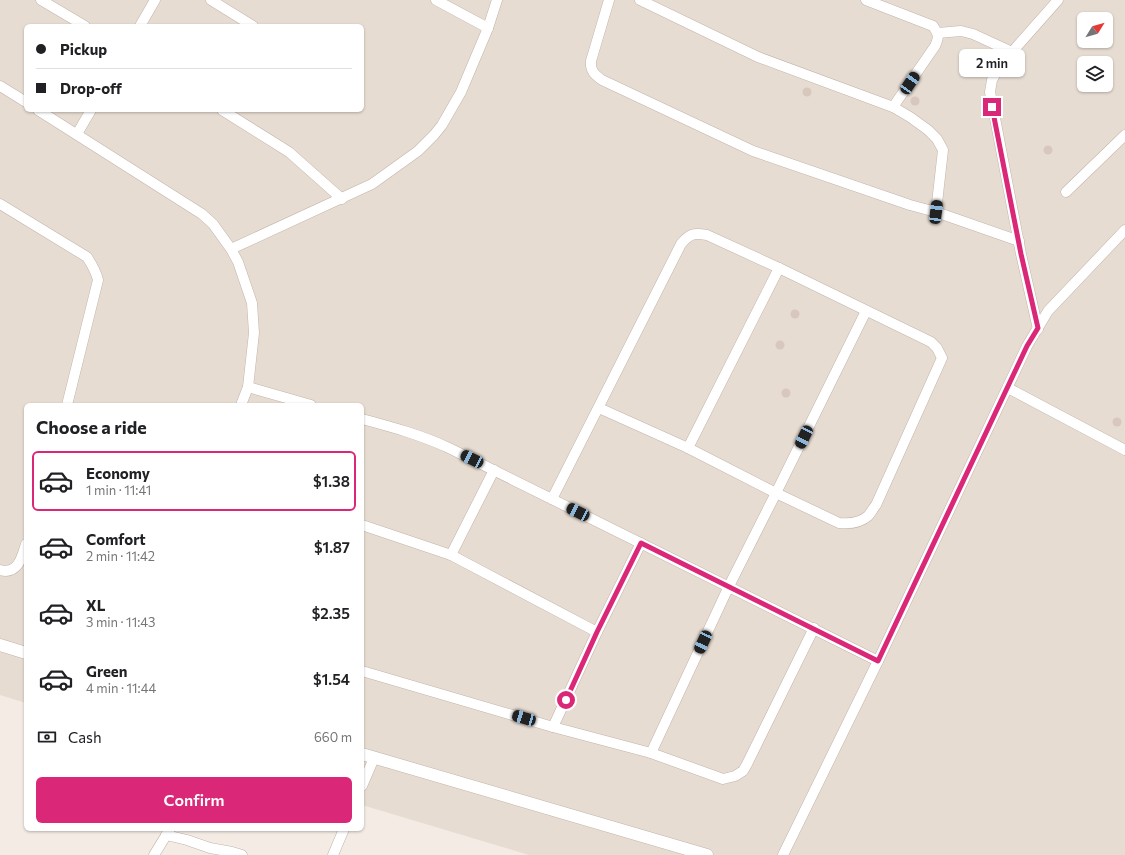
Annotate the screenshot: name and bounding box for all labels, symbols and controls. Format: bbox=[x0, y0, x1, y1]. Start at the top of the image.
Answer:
north arrow bbox=[1077, 12, 1113, 48]
map controls bbox=[1077, 12, 1113, 92]
text: Pickup bbox=[60, 40, 107, 58]
callout: 2 min bbox=[959, 49, 1025, 77]
text: 2 min bbox=[976, 55, 1008, 71]
button: layers bbox=[1077, 56, 1113, 92]
car bbox=[898, 70, 922, 96]
text: Drop-off bbox=[60, 79, 122, 97]
route end bbox=[983, 98, 1001, 116]
car bbox=[929, 199, 943, 225]
text: Choose a ride bbox=[36, 416, 147, 438]
car bbox=[793, 424, 815, 450]
car bbox=[459, 448, 485, 470]
icon: car bbox=[38, 463, 74, 499]
text: Economy bbox=[86, 464, 150, 482]
text: $1.38 bbox=[313, 472, 350, 490]
text: 1 min · 11:41 bbox=[86, 482, 151, 498]
car bbox=[565, 501, 591, 523]
icon: car bbox=[38, 529, 74, 565]
text: Comfort bbox=[86, 530, 146, 548]
text: $1.87 bbox=[314, 538, 350, 556]
text: 2 min · 11:42 bbox=[86, 548, 155, 564]
icon: car bbox=[38, 595, 74, 631]
text: XL bbox=[86, 596, 105, 614]
text: $2.35 bbox=[312, 604, 350, 622]
text: 3 min · 11:43 bbox=[86, 614, 156, 630]
car bbox=[692, 629, 714, 655]
icon: car bbox=[38, 661, 74, 697]
text: Green bbox=[86, 662, 127, 680]
text: $1.54 bbox=[313, 670, 350, 688]
text: 4 min · 11:44 bbox=[86, 680, 156, 696]
route start bbox=[557, 691, 575, 709]
car bbox=[511, 709, 537, 727]
icon: cash bbox=[36, 726, 58, 748]
text: Cash bbox=[68, 728, 102, 746]
text: 660 m bbox=[314, 729, 352, 745]
button: Confirm bbox=[36, 777, 352, 823]

